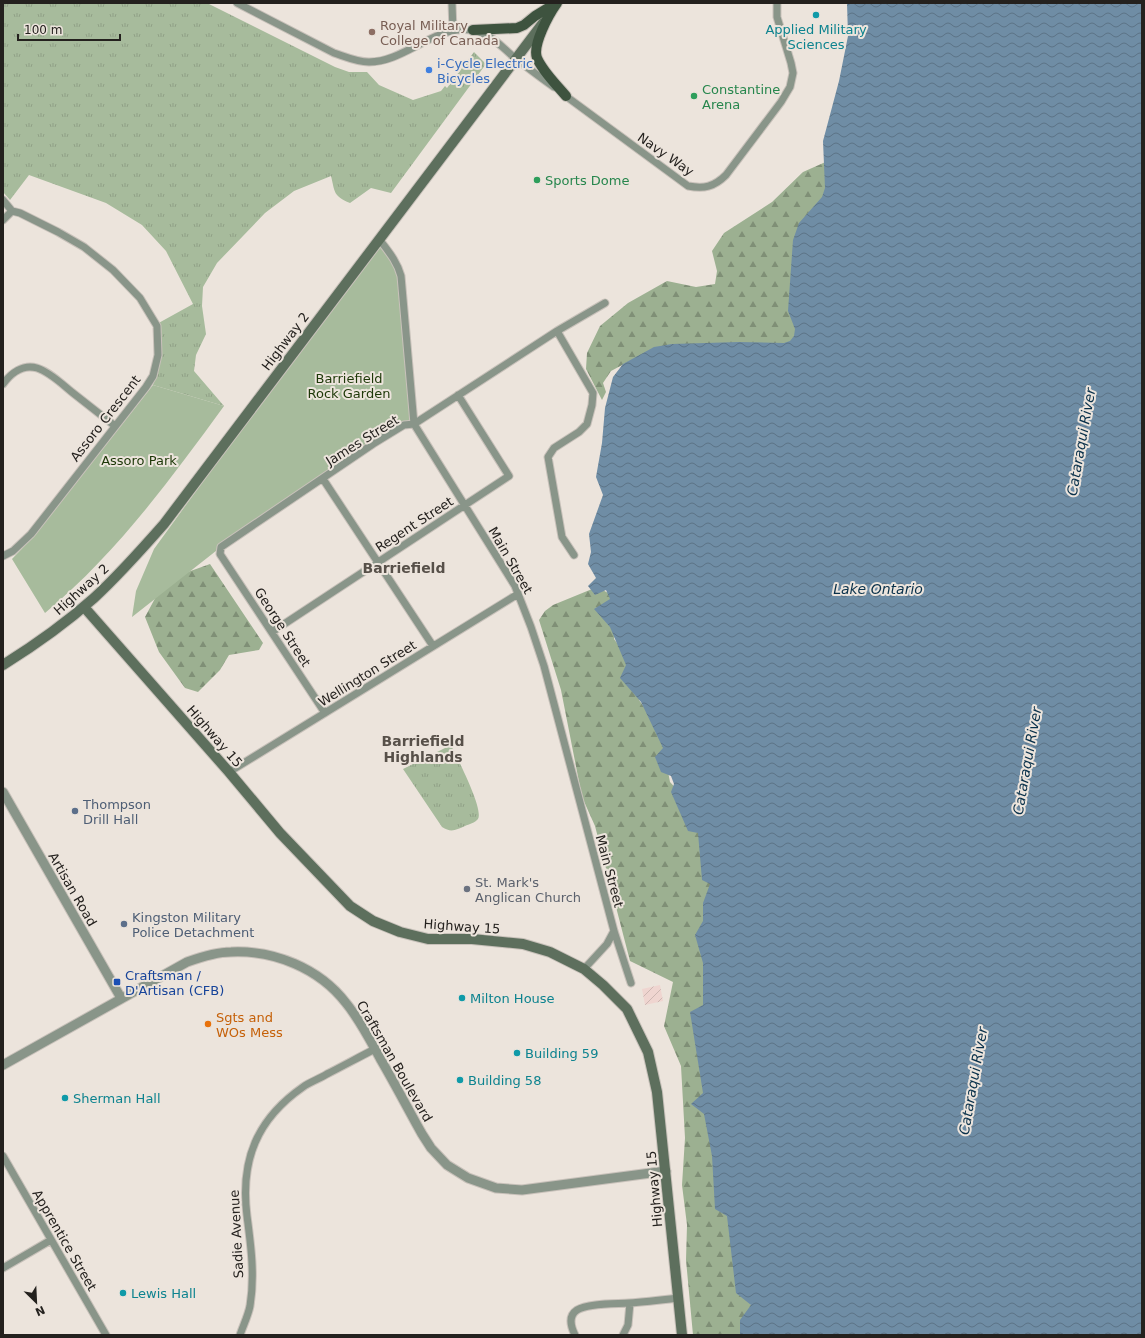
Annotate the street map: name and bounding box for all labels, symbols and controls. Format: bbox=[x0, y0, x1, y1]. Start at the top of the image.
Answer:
marker: Applied Military Sciences bbox=[811, 10, 821, 20]
scale bar bbox=[18, 16, 120, 42]
place label: Royal Military College of Canada bbox=[380, 18, 499, 48]
place label: Applied Military Sciences bbox=[765, 22, 867, 52]
text: 100 m bbox=[24, 23, 62, 37]
marker: Royal Military College of Canada bbox=[367, 27, 377, 37]
place label: i-Cycle Electric Bicycles bbox=[437, 56, 533, 86]
marker: i-Cycle Electric Bicycles bbox=[424, 65, 434, 75]
place label: Constantine Arena bbox=[702, 82, 780, 112]
marker: Constantine Arena bbox=[689, 91, 699, 101]
street label: Navy Way bbox=[635, 130, 697, 179]
place label: Sports Dome bbox=[545, 173, 629, 188]
marker: Sports Dome bbox=[532, 175, 542, 185]
street label: Highway 2 bbox=[259, 309, 312, 373]
park label: Barriefield Rock Garden bbox=[308, 371, 390, 401]
street label: Assoro Crescent bbox=[67, 372, 144, 464]
water label: Cataraqui River bbox=[1064, 386, 1099, 497]
street label: James Street bbox=[322, 412, 401, 469]
park label: Assoro Park bbox=[101, 453, 177, 468]
street label: Regent Street bbox=[373, 494, 456, 555]
street label: Main Street bbox=[485, 524, 536, 596]
district label: Barriefield bbox=[363, 560, 445, 576]
street label: Highway 2 bbox=[51, 561, 112, 618]
water label: Lake Ontario bbox=[833, 581, 923, 597]
street label: George Street bbox=[252, 585, 314, 670]
street label: Wellington Street bbox=[316, 637, 419, 710]
street label: Highway 15 bbox=[184, 702, 245, 770]
water label: Cataraqui River bbox=[1010, 705, 1045, 816]
district label: Barriefield Highlands bbox=[382, 733, 464, 765]
place label: Thompson Drill Hall bbox=[82, 797, 151, 827]
marker: Thompson Drill Hall bbox=[70, 806, 80, 816]
street label: Main Street bbox=[593, 833, 626, 909]
street label: Artisan Road bbox=[45, 850, 100, 929]
place label: St. Mark's Anglican Church bbox=[475, 875, 581, 905]
marker: St. Mark's Anglican Church bbox=[462, 884, 472, 894]
place label: Kingston Military Police Detachment bbox=[132, 910, 254, 940]
street label: Highway 15 bbox=[423, 916, 501, 937]
marker: Kingston Military Police Detachment bbox=[119, 919, 129, 929]
place label: Craftsman / D'Artisan (CFB) bbox=[125, 968, 224, 998]
marker: Craftsman / D'Artisan (CFB) bbox=[112, 977, 122, 987]
place label: Milton House bbox=[470, 991, 555, 1006]
marker: Milton House bbox=[457, 993, 467, 1003]
street label: Craftsman Boulevard bbox=[354, 998, 435, 1124]
place label: Sgts and WOs Mess bbox=[216, 1010, 283, 1040]
marker: Sgts and WOs Mess bbox=[203, 1019, 213, 1029]
water label: Cataraqui River bbox=[956, 1025, 991, 1136]
place label: Building 59 bbox=[525, 1046, 598, 1061]
marker: Building 59 bbox=[512, 1048, 522, 1058]
place label: Building 58 bbox=[468, 1073, 541, 1088]
marker: Building 58 bbox=[455, 1075, 465, 1085]
place label: Sherman Hall bbox=[73, 1091, 161, 1106]
marker: Sherman Hall bbox=[60, 1093, 70, 1103]
street label: Highway 15 bbox=[644, 1150, 665, 1228]
street label: Apprentice Street bbox=[30, 1187, 100, 1293]
street label: Sadie Avenue bbox=[227, 1189, 246, 1279]
north arrow bbox=[16, 1282, 56, 1322]
place label: Lewis Hall bbox=[131, 1286, 196, 1301]
marker: Lewis Hall bbox=[118, 1288, 128, 1298]
text: N bbox=[33, 1303, 47, 1318]

